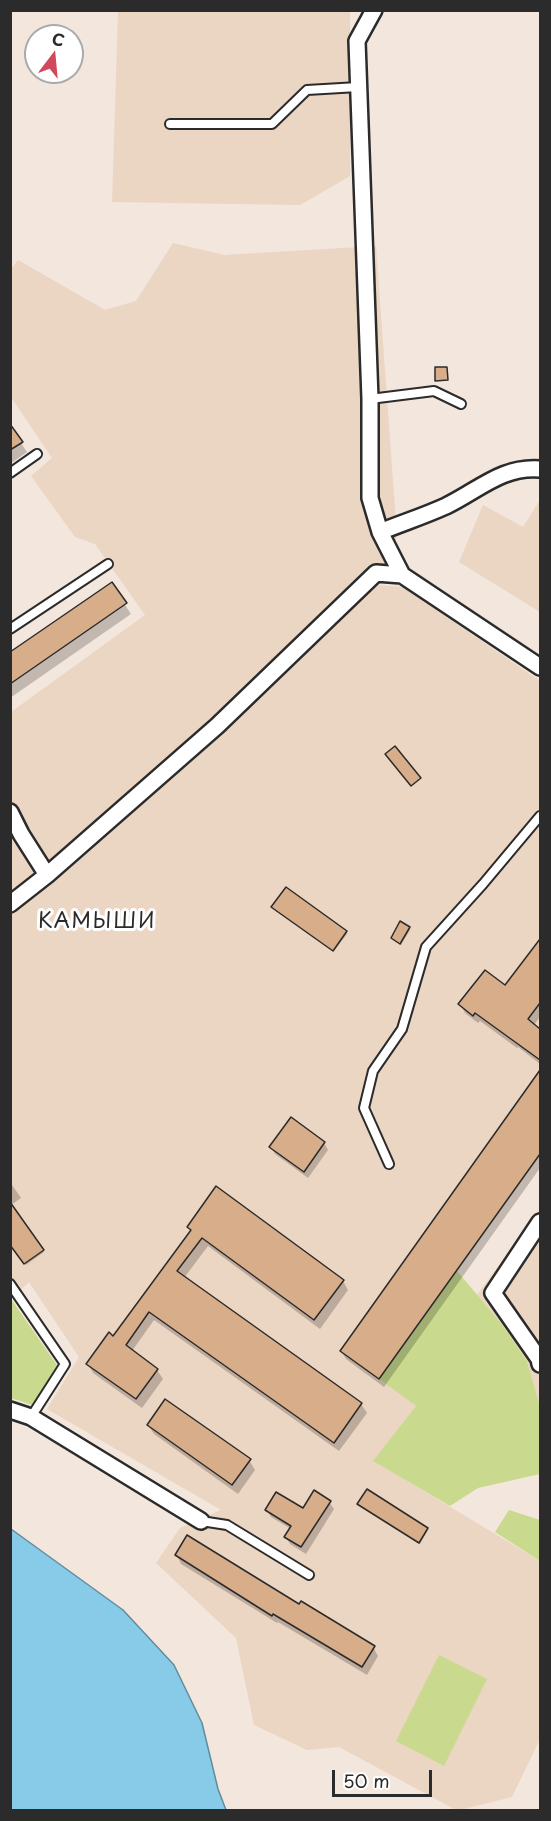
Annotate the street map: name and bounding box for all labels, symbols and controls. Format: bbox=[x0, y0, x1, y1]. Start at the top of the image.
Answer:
north arrow bbox=[24, 24, 84, 84]
text: С bbox=[49, 25, 68, 52]
district label: КАМЫШИ bbox=[38, 909, 156, 935]
scale bar bbox=[335, 1758, 436, 1796]
text: 50 m bbox=[343, 1767, 390, 1794]

